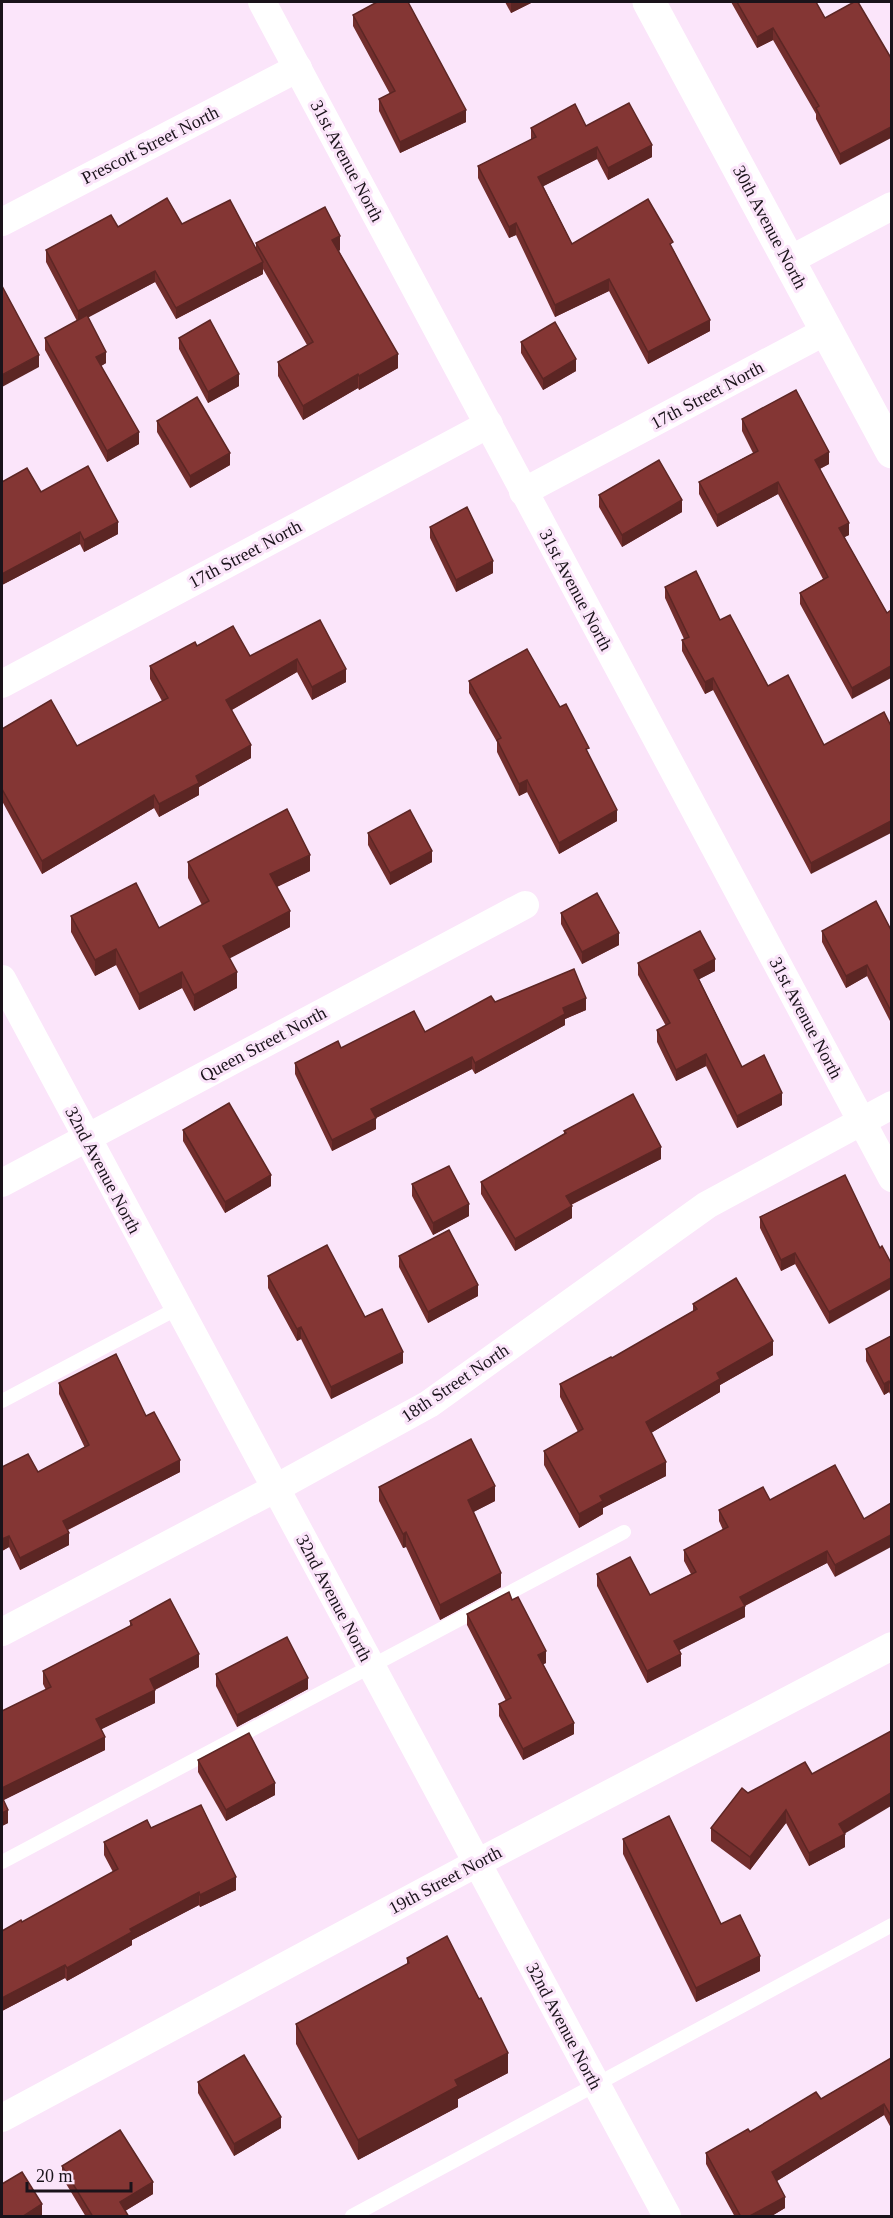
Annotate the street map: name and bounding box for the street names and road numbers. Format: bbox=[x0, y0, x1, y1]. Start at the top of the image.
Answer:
street label: 31st Avenue North bbox=[307, 97, 387, 225]
street label: Prescott Street North bbox=[78, 102, 222, 188]
street label: 30th Avenue North bbox=[729, 162, 811, 292]
street label: 17th Street North bbox=[647, 357, 767, 433]
street label: 17th Street North bbox=[185, 516, 305, 592]
street label: 31st Avenue North bbox=[536, 526, 616, 654]
street label: 31st Avenue North bbox=[766, 954, 846, 1082]
street label: Queen Street North bbox=[197, 1002, 329, 1086]
street label: 32nd Avenue North bbox=[61, 1103, 145, 1237]
street label: 18th Street North bbox=[398, 1340, 512, 1426]
street label: 32nd Avenue North bbox=[292, 1531, 376, 1665]
street label: 19th Street North bbox=[385, 1842, 505, 1918]
street label: 32nd Avenue North bbox=[522, 1959, 606, 2093]

